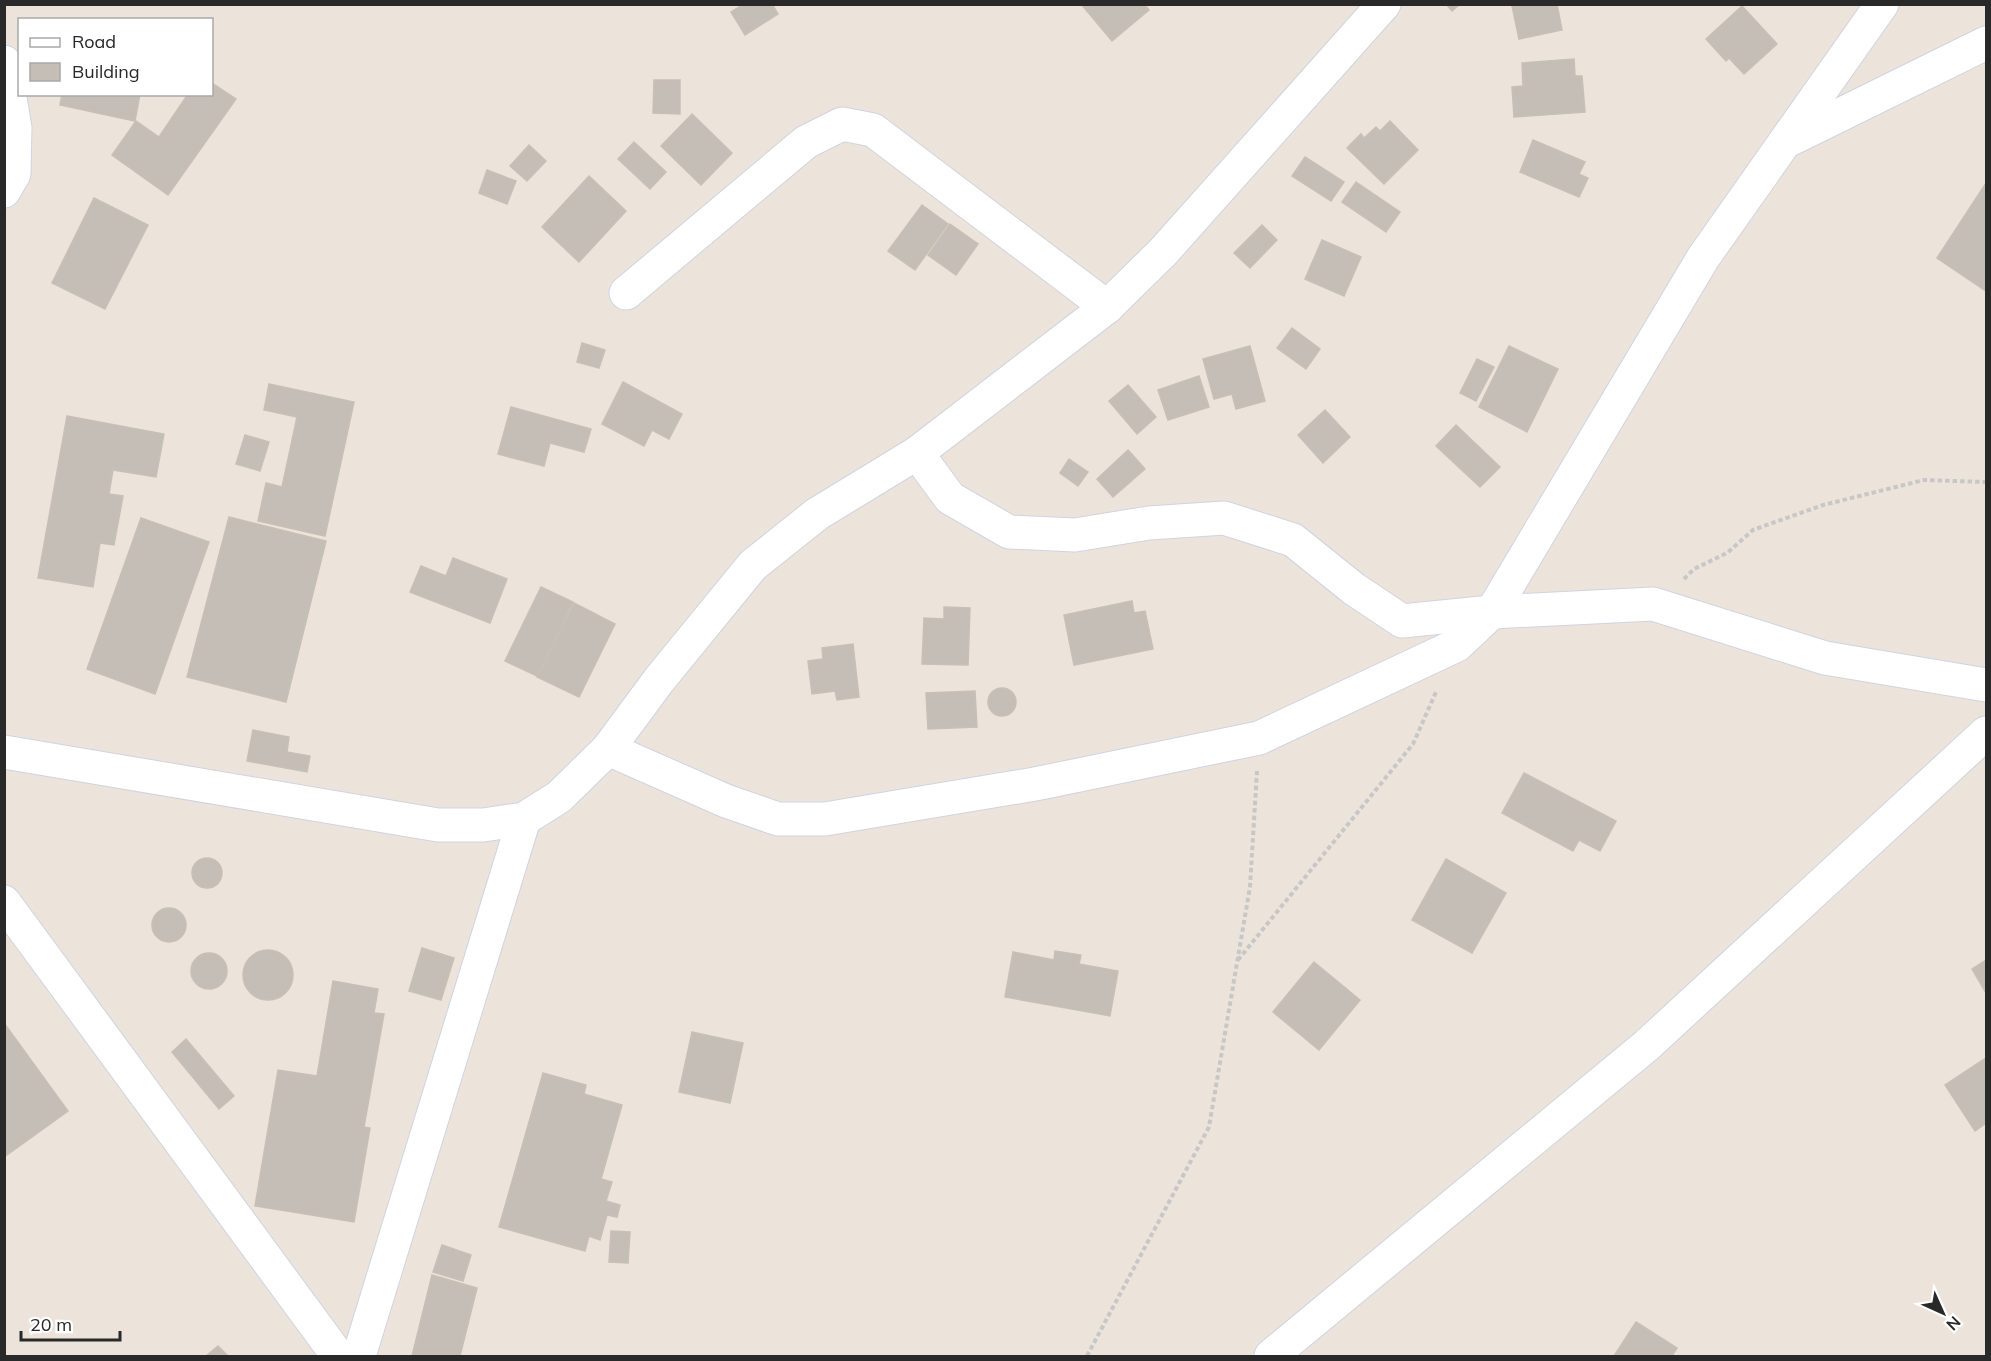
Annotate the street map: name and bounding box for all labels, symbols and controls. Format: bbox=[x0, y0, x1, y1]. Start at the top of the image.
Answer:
legend bbox=[18, 18, 213, 96]
text: Road bbox=[72, 30, 116, 53]
text: Building bbox=[72, 60, 140, 83]
north arrow bbox=[1913, 1283, 1973, 1343]
scale bar bbox=[21, 1304, 120, 1342]
text: N bbox=[1942, 1312, 1965, 1335]
text: 20 m bbox=[30, 1313, 72, 1336]

